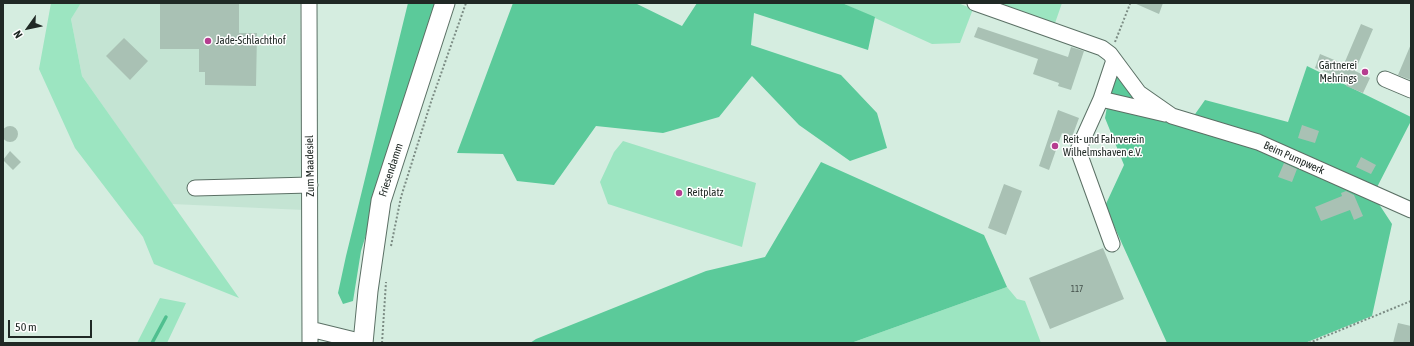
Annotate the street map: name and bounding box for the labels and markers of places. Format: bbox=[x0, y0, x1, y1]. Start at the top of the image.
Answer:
place label: Jade-Schlachthof bbox=[216, 34, 286, 48]
marker: Jade-Schlachthof bbox=[203, 36, 213, 46]
place label: Gärtnerei Mehrings bbox=[1319, 59, 1357, 85]
marker: Gärtnerei Mehrings bbox=[1360, 67, 1370, 77]
place label: Reit- und Fahrverein Wilhelmshaven e.V. bbox=[1063, 133, 1144, 159]
marker: Reit- und Fahrverein Wilhelmshaven e.V. bbox=[1050, 141, 1060, 151]
place label: Reitplatz bbox=[687, 186, 724, 200]
marker: Reitplatz bbox=[674, 188, 684, 198]

